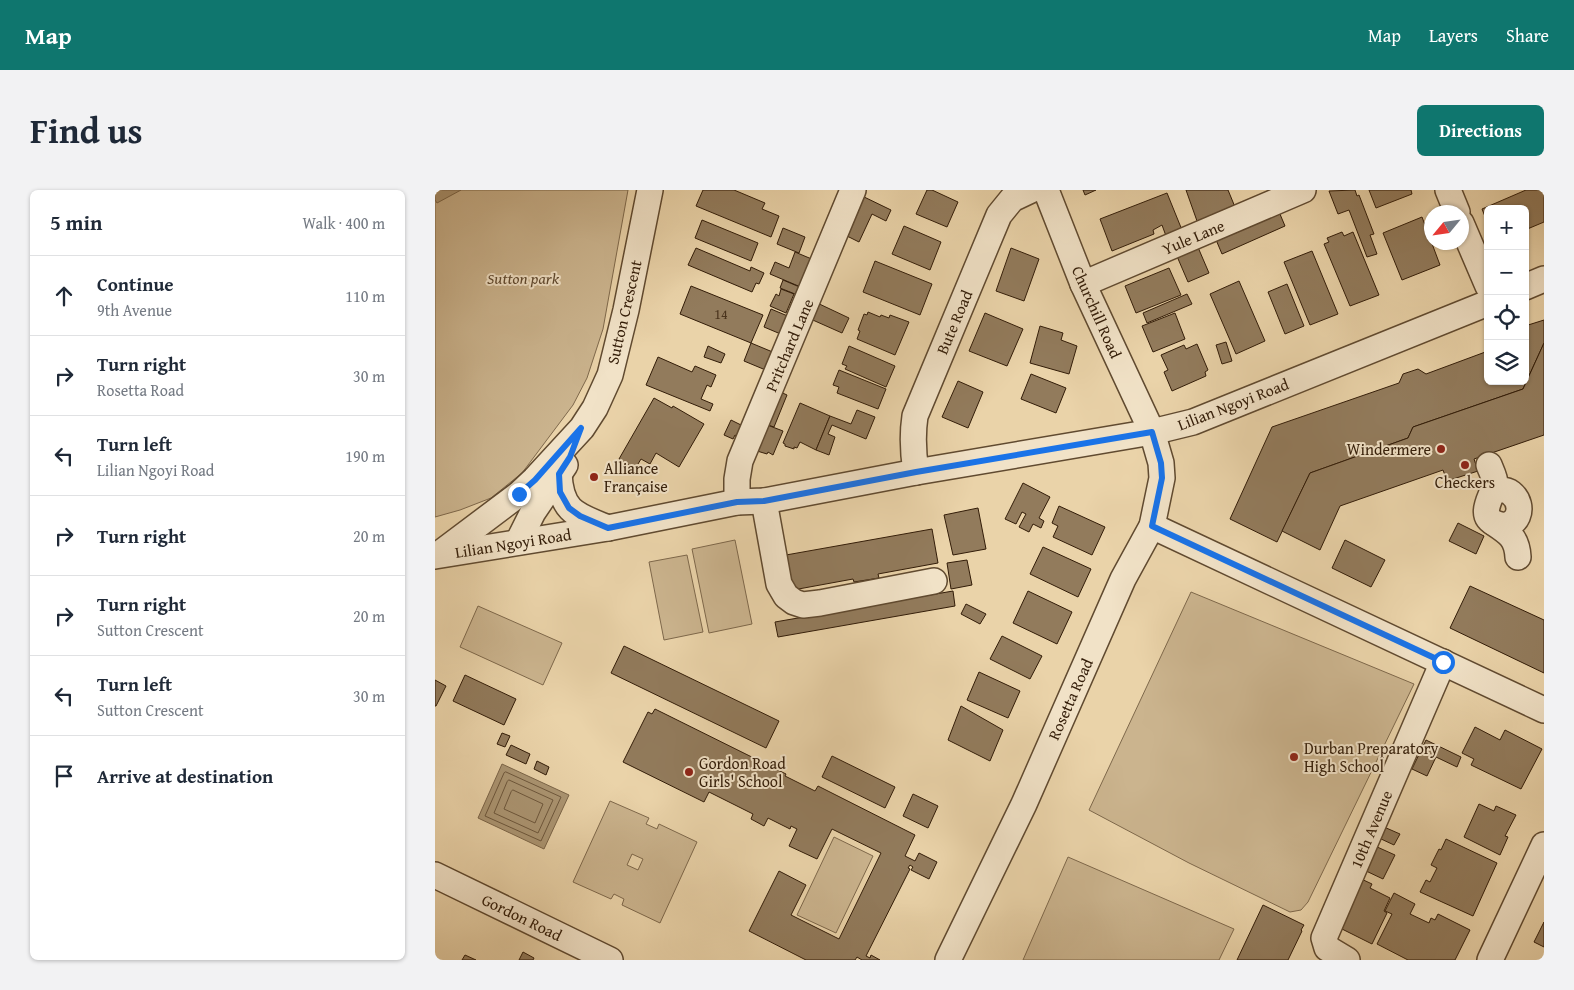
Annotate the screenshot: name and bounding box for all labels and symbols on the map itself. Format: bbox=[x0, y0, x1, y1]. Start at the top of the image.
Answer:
north arrow bbox=[1424, 205, 1469, 250]
street label: Yule Lane bbox=[1158, 213, 1228, 261]
street label: Sutton Crescent bbox=[600, 257, 648, 367]
street label: Churchill Road bbox=[1066, 262, 1128, 363]
park label: Sutton park bbox=[487, 266, 560, 290]
street label: Bute Road bbox=[930, 286, 978, 358]
street label: Pritchard Lane bbox=[759, 295, 819, 395]
house number: 14 bbox=[714, 304, 728, 324]
street label: Lilian Ngoyi Road bbox=[1174, 372, 1293, 436]
place label: Windermere bbox=[1347, 437, 1431, 461]
marker: Windermere bbox=[1435, 443, 1447, 455]
place label: Alliance Française bbox=[604, 456, 668, 498]
marker: Checkers bbox=[1459, 459, 1471, 471]
place label: Checkers bbox=[1435, 470, 1495, 494]
marker: Alliance Française bbox=[588, 471, 600, 483]
route end bbox=[508, 483, 531, 506]
street label: Lilian Ngoyi Road bbox=[453, 522, 573, 564]
route start bbox=[1432, 651, 1455, 674]
street label: Rosetta Road bbox=[1041, 654, 1099, 744]
place label: Durban Preparatory High School bbox=[1304, 736, 1438, 778]
place label: Gordon Road Girls' School bbox=[699, 751, 786, 793]
marker: Durban Preparatory High School bbox=[1288, 751, 1300, 763]
marker: Gordon Road Girls' School bbox=[683, 766, 695, 778]
street label: 10th Avenue bbox=[1344, 786, 1398, 872]
street label: Gordon Road bbox=[478, 887, 567, 947]

